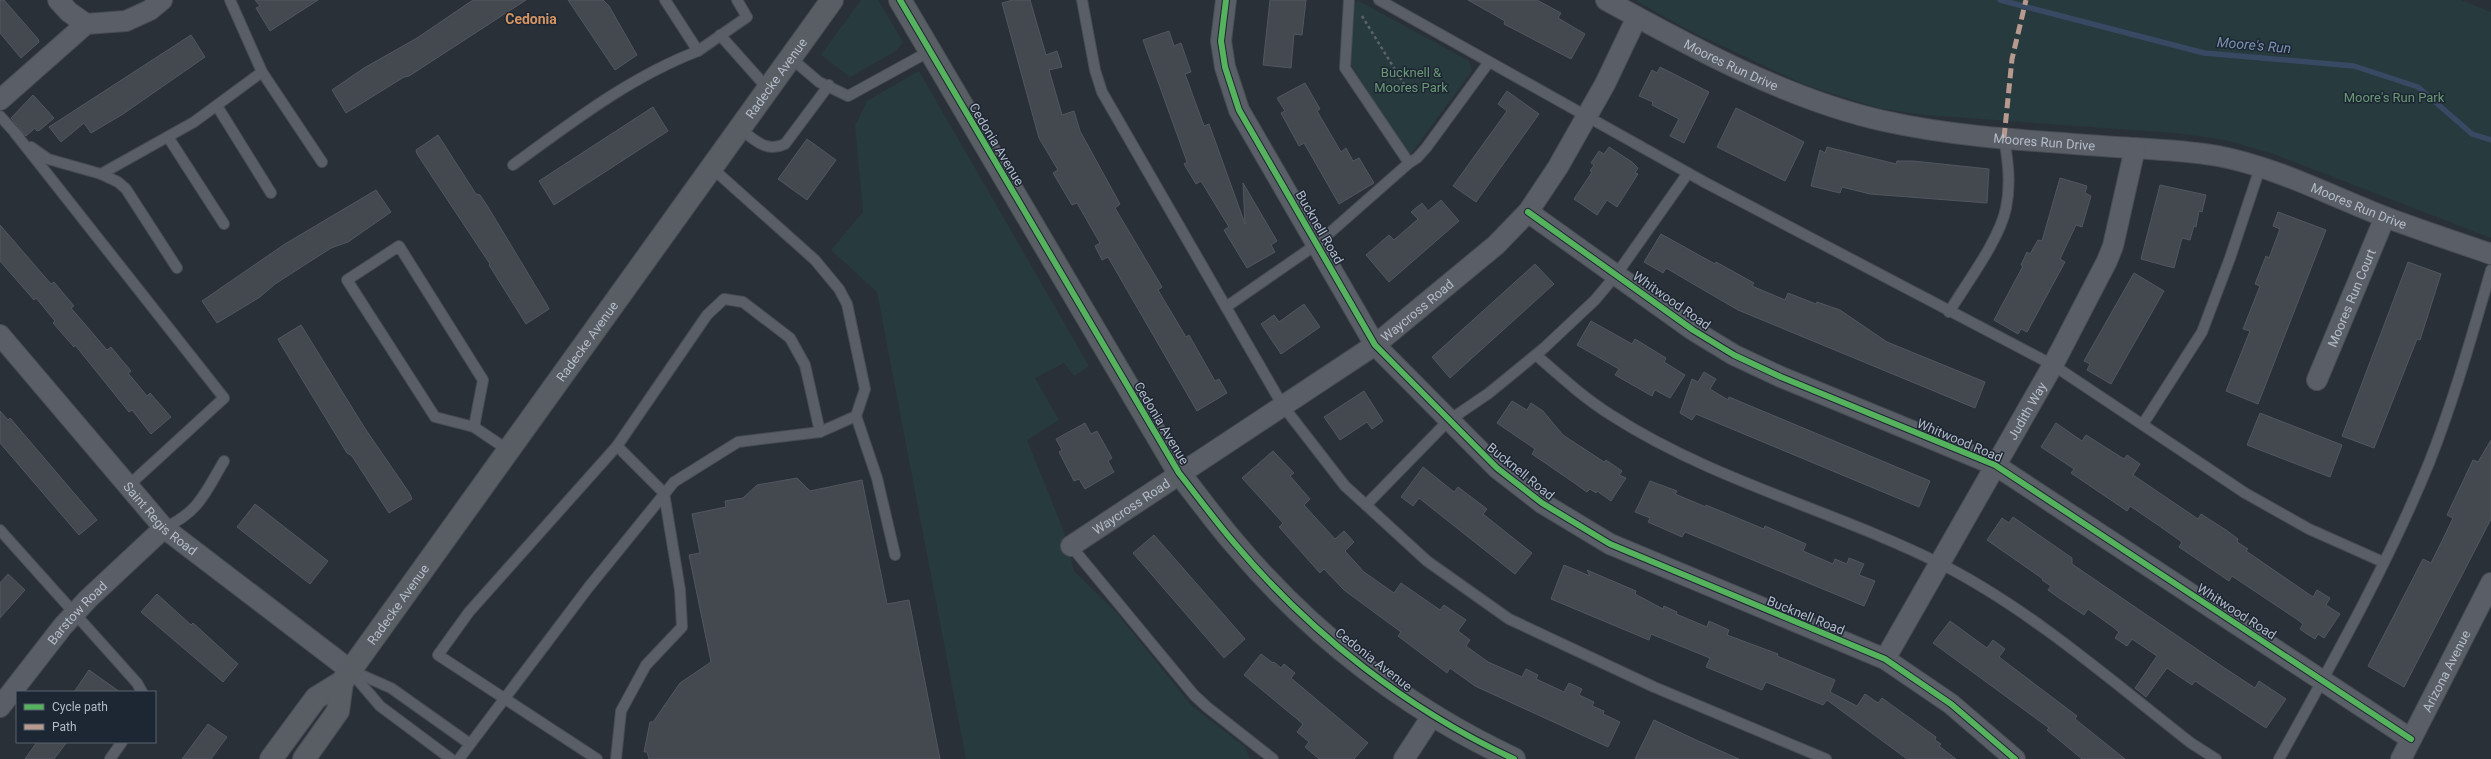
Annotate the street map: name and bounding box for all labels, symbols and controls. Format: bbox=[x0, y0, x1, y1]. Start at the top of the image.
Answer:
district label: Cedonia bbox=[505, 11, 557, 27]
water label: Moore's Run bbox=[2216, 34, 2292, 56]
street label: Radecke Avenue bbox=[742, 35, 810, 121]
street label: Moores Run Drive bbox=[1681, 36, 1780, 94]
park label: Bucknell & Moores Park bbox=[1374, 65, 1448, 95]
park label: Moore's Run Park bbox=[2344, 90, 2445, 105]
street label: Cedonia Avenue bbox=[966, 100, 1027, 188]
street label: Moores Run Drive bbox=[1993, 131, 2096, 153]
street label: Moores Run Drive bbox=[2309, 180, 2409, 232]
street label: Bucknell Road bbox=[1293, 188, 1347, 267]
street label: Moores Run Court bbox=[2325, 247, 2379, 349]
street label: Whitwood Road bbox=[1630, 268, 1713, 333]
street label: Waycross Road bbox=[1378, 276, 1457, 345]
street label: Radecke Avenue bbox=[553, 298, 621, 385]
street label: Cedonia Avenue bbox=[1131, 379, 1192, 467]
street label: Judith Way bbox=[2005, 379, 2050, 442]
street label: Whitwood Road bbox=[1915, 416, 2005, 465]
street label: Bucknell Road bbox=[1484, 440, 1557, 503]
street label: Waycross Road bbox=[1090, 476, 1173, 538]
street label: Saint Regis Road bbox=[120, 479, 200, 558]
street label: Radecke Avenue bbox=[364, 561, 432, 648]
street label: Barstow Road bbox=[45, 578, 110, 647]
street label: Whitwood Road bbox=[2194, 580, 2279, 643]
street label: Bucknell Road bbox=[1765, 593, 1847, 638]
street label: Cedonia Avenue bbox=[1332, 625, 1415, 694]
street label: Arizona Avenue bbox=[2419, 628, 2474, 715]
legend bbox=[16, 691, 156, 743]
text: Cycle path bbox=[52, 700, 108, 714]
text: Path bbox=[52, 720, 77, 734]

